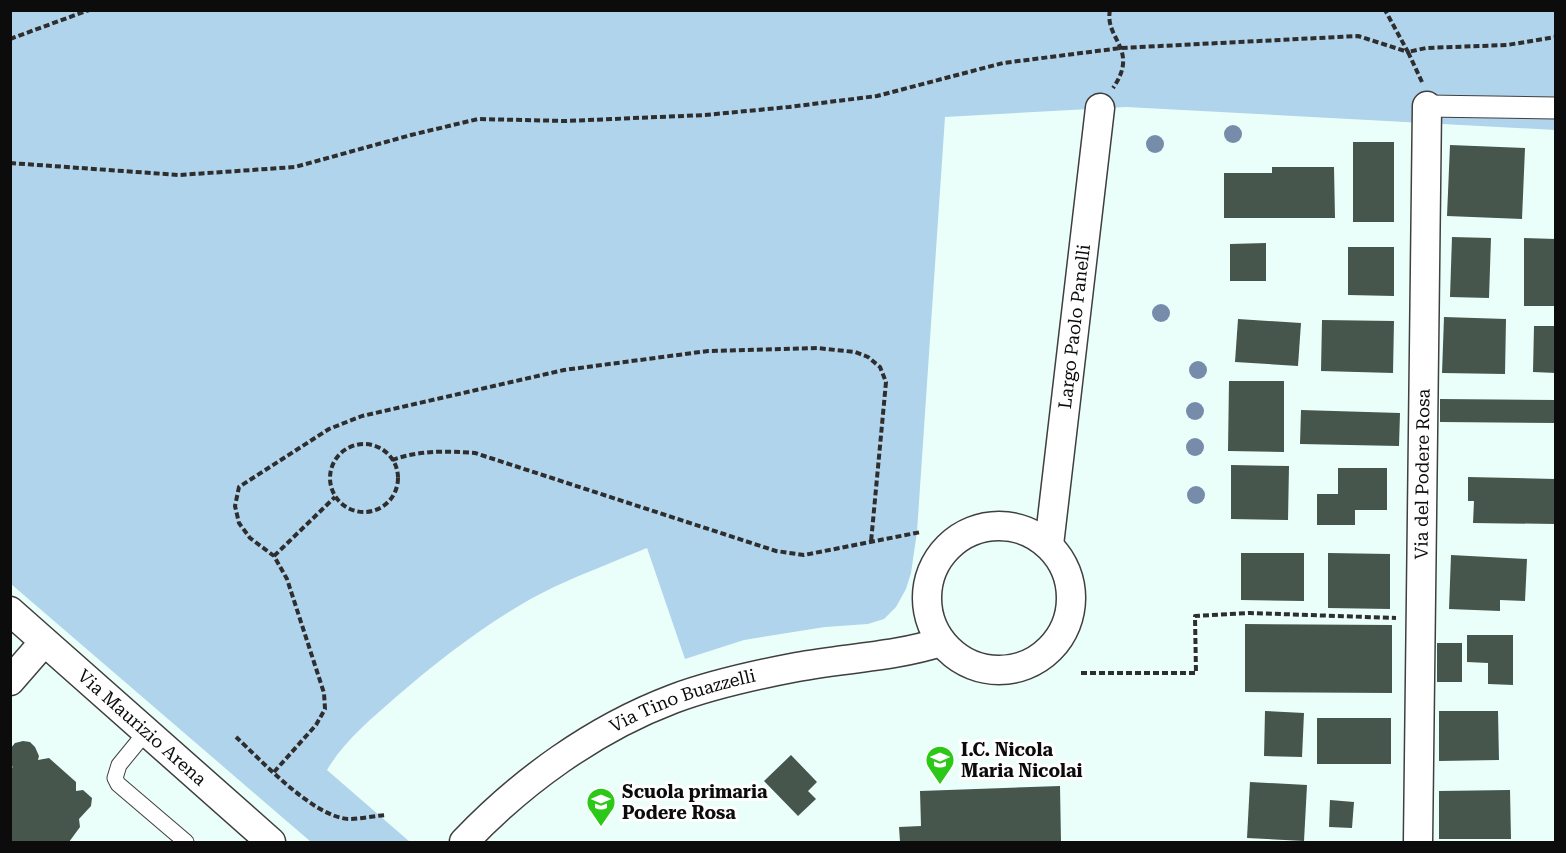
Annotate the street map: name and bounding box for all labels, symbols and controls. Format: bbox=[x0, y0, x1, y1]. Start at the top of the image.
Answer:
street label: Largo Paolo Panelli bbox=[1054, 243, 1094, 410]
street label: Via del Podere Rosa bbox=[1410, 388, 1434, 560]
street label: Via Maurizio Arena bbox=[74, 665, 211, 790]
street label: Via Tino Buazzelli bbox=[606, 665, 758, 736]
place label: I.C. Nicola Maria Nicolai bbox=[961, 739, 1083, 781]
school or university icon: I.C. Nicola Maria Nicolai bbox=[924, 744, 956, 786]
place label: Scuola primaria Podere Rosa bbox=[622, 781, 768, 823]
school or university icon: Scuola primaria Podere Rosa bbox=[585, 786, 617, 828]

